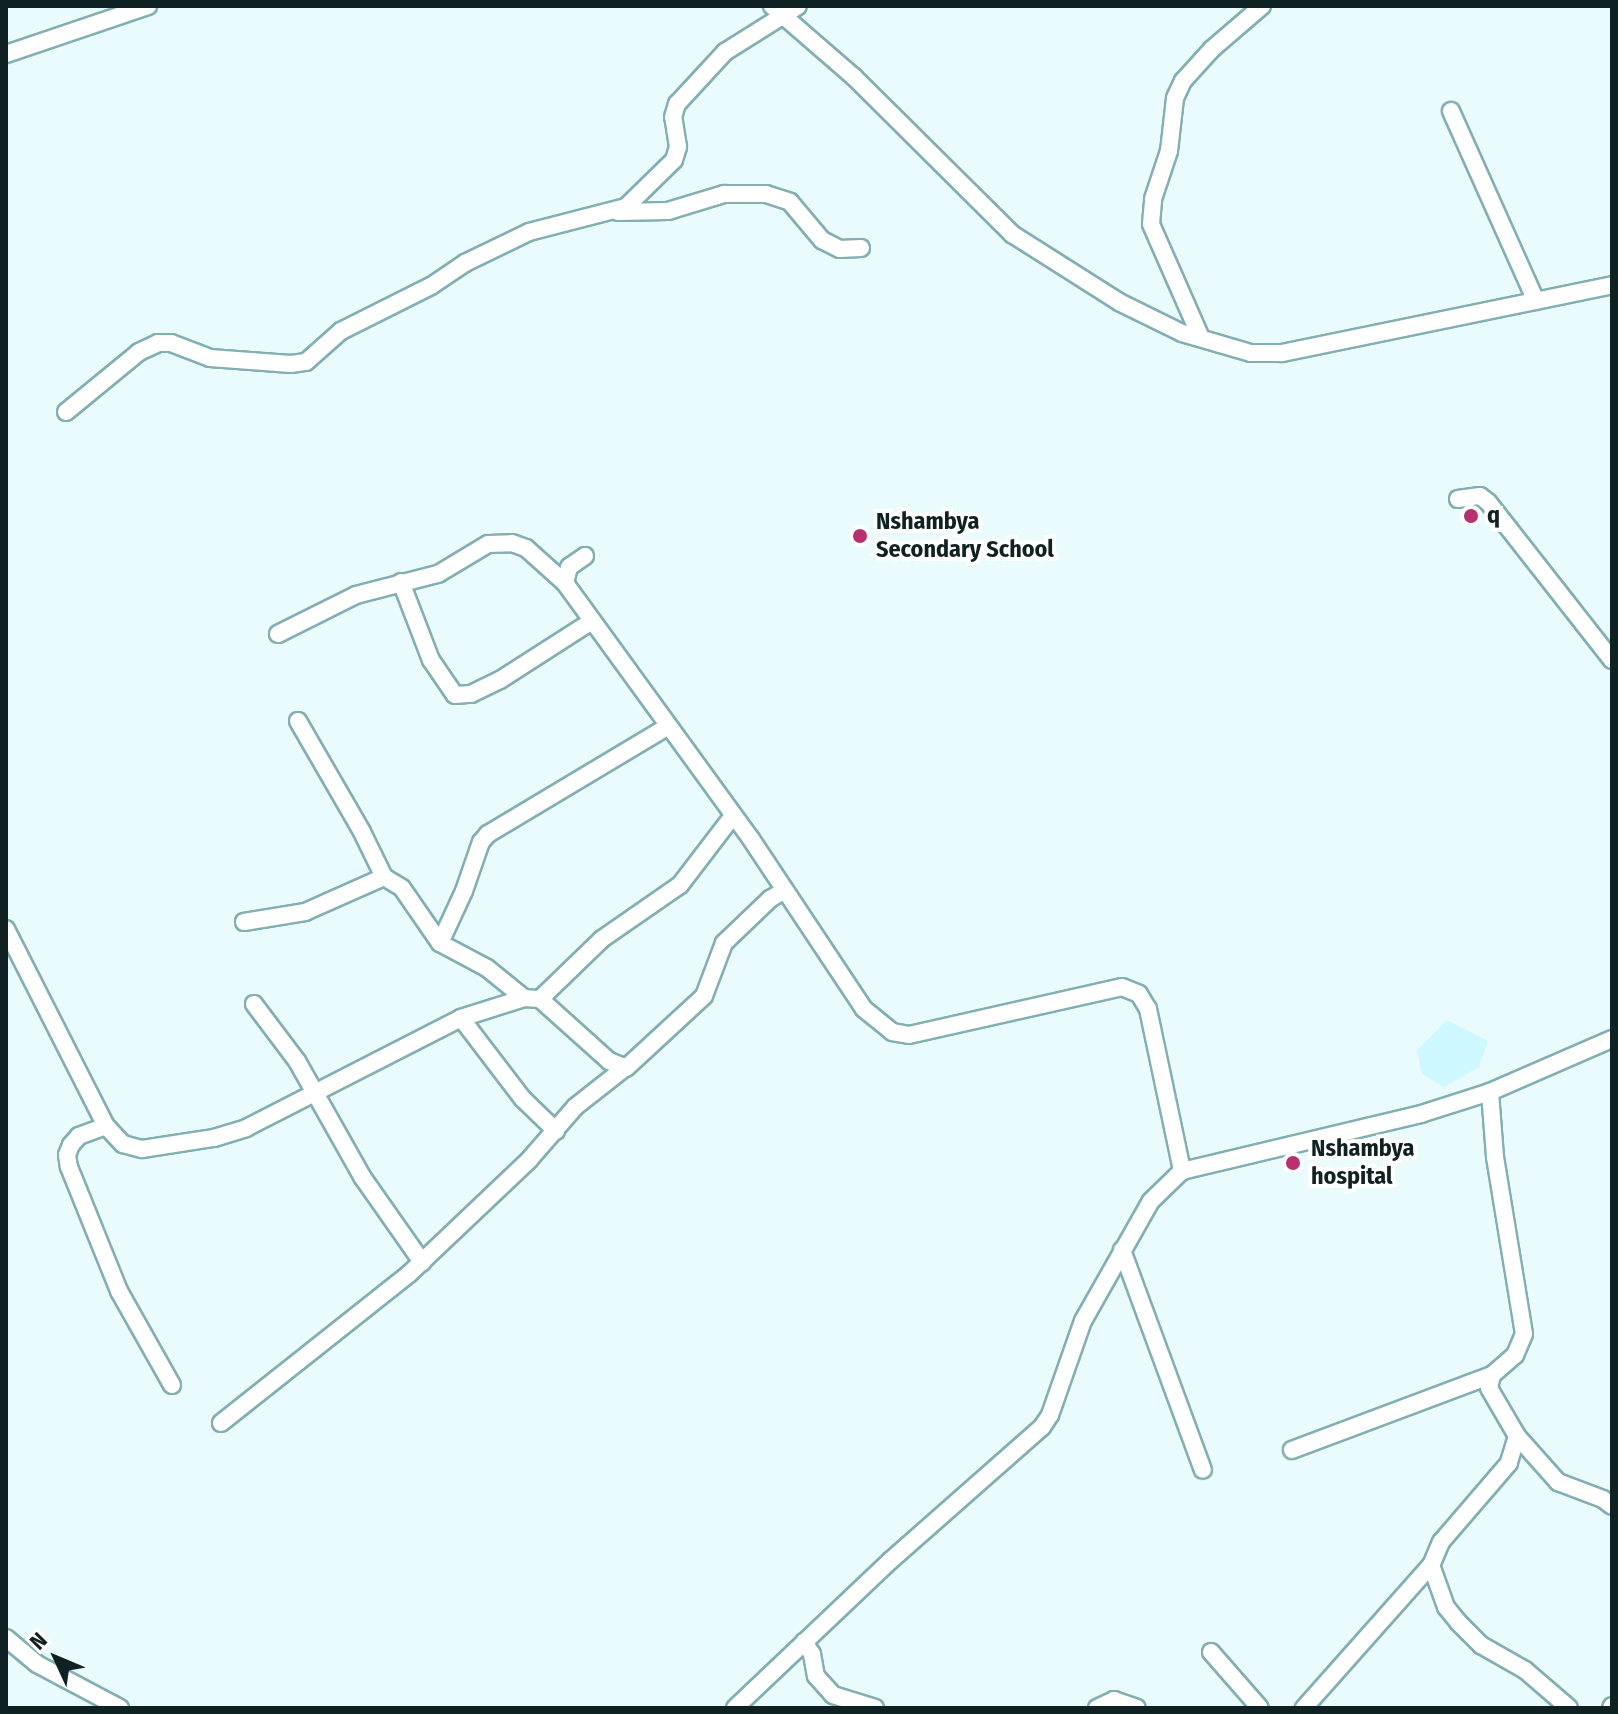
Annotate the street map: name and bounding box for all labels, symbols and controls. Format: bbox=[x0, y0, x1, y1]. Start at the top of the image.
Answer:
place label: q bbox=[1487, 502, 1500, 530]
marker: q bbox=[1462, 507, 1480, 525]
place label: Nshambya Secondary School bbox=[876, 508, 1054, 564]
marker: Nshambya Secondary School bbox=[851, 527, 869, 545]
place label: Nshambya hospital bbox=[1311, 1135, 1414, 1191]
marker: Nshambya hospital bbox=[1282, 1152, 1304, 1174]
north arrow bbox=[16, 1618, 96, 1698]
text: N bbox=[24, 1627, 53, 1655]

